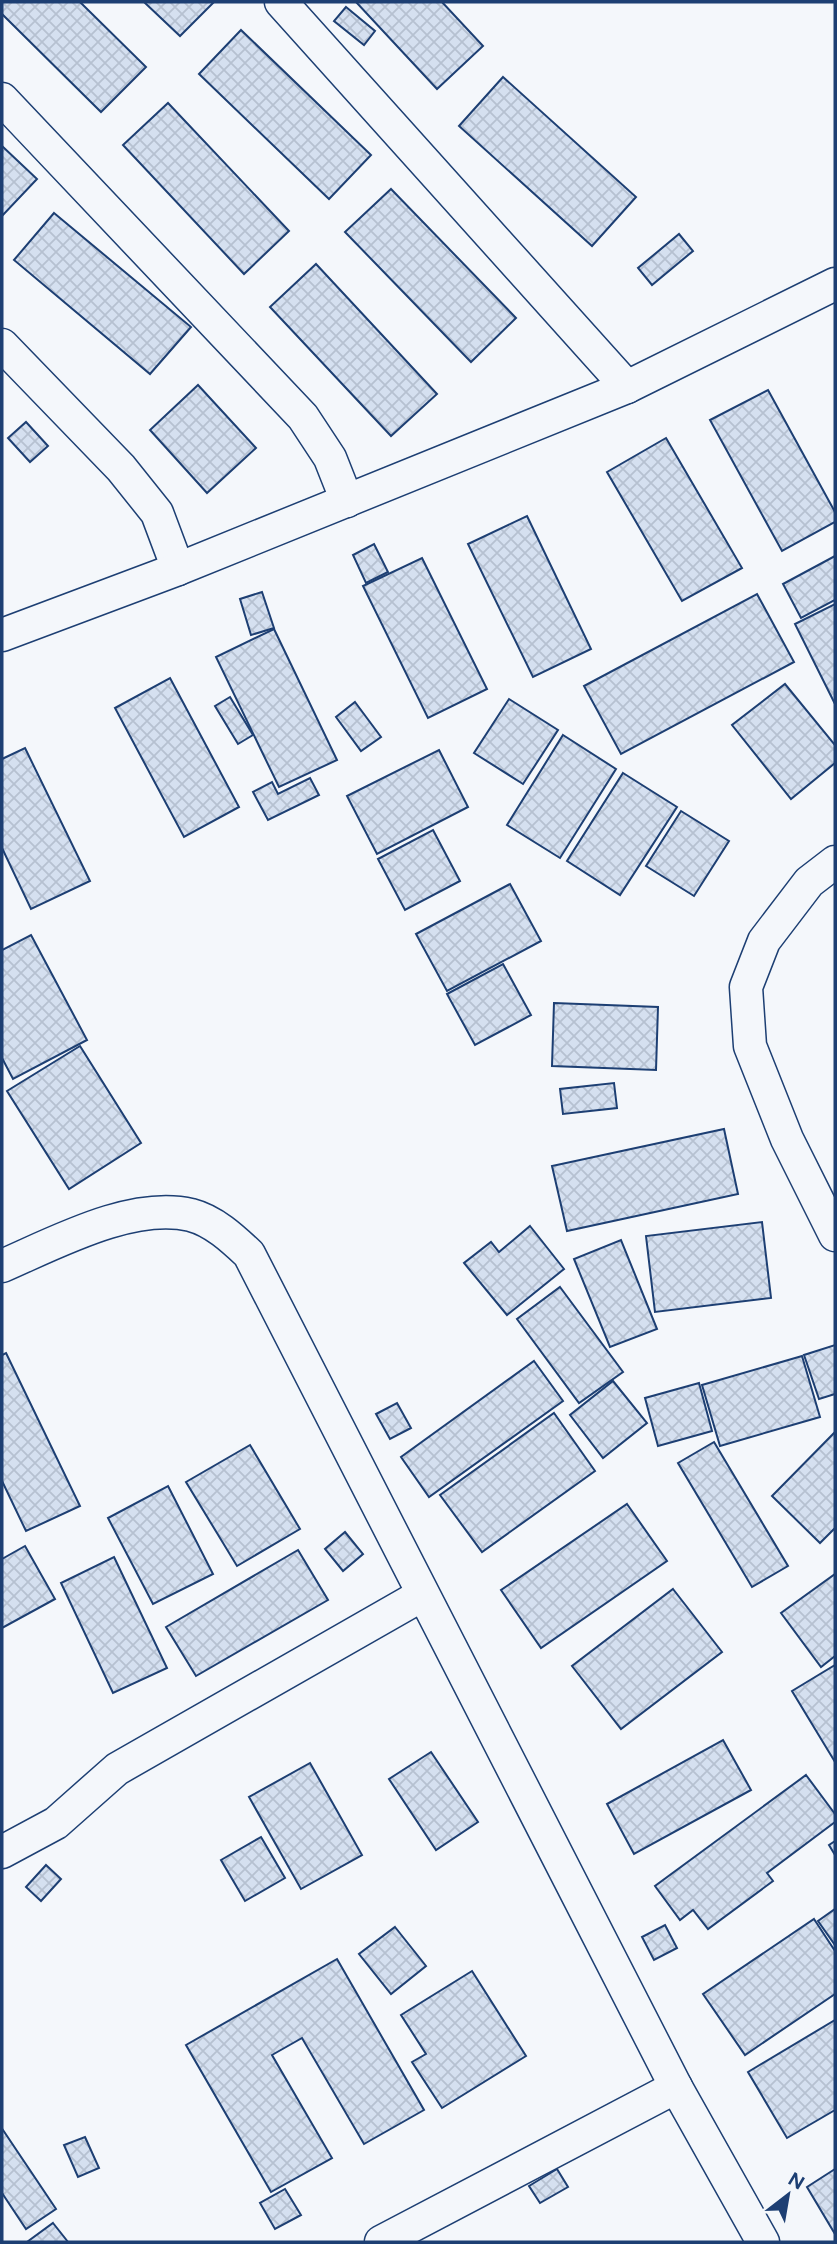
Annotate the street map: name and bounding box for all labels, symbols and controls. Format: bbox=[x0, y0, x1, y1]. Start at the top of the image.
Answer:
north arrow bbox=[753, 2160, 823, 2230]
text: N bbox=[784, 2167, 809, 2194]

